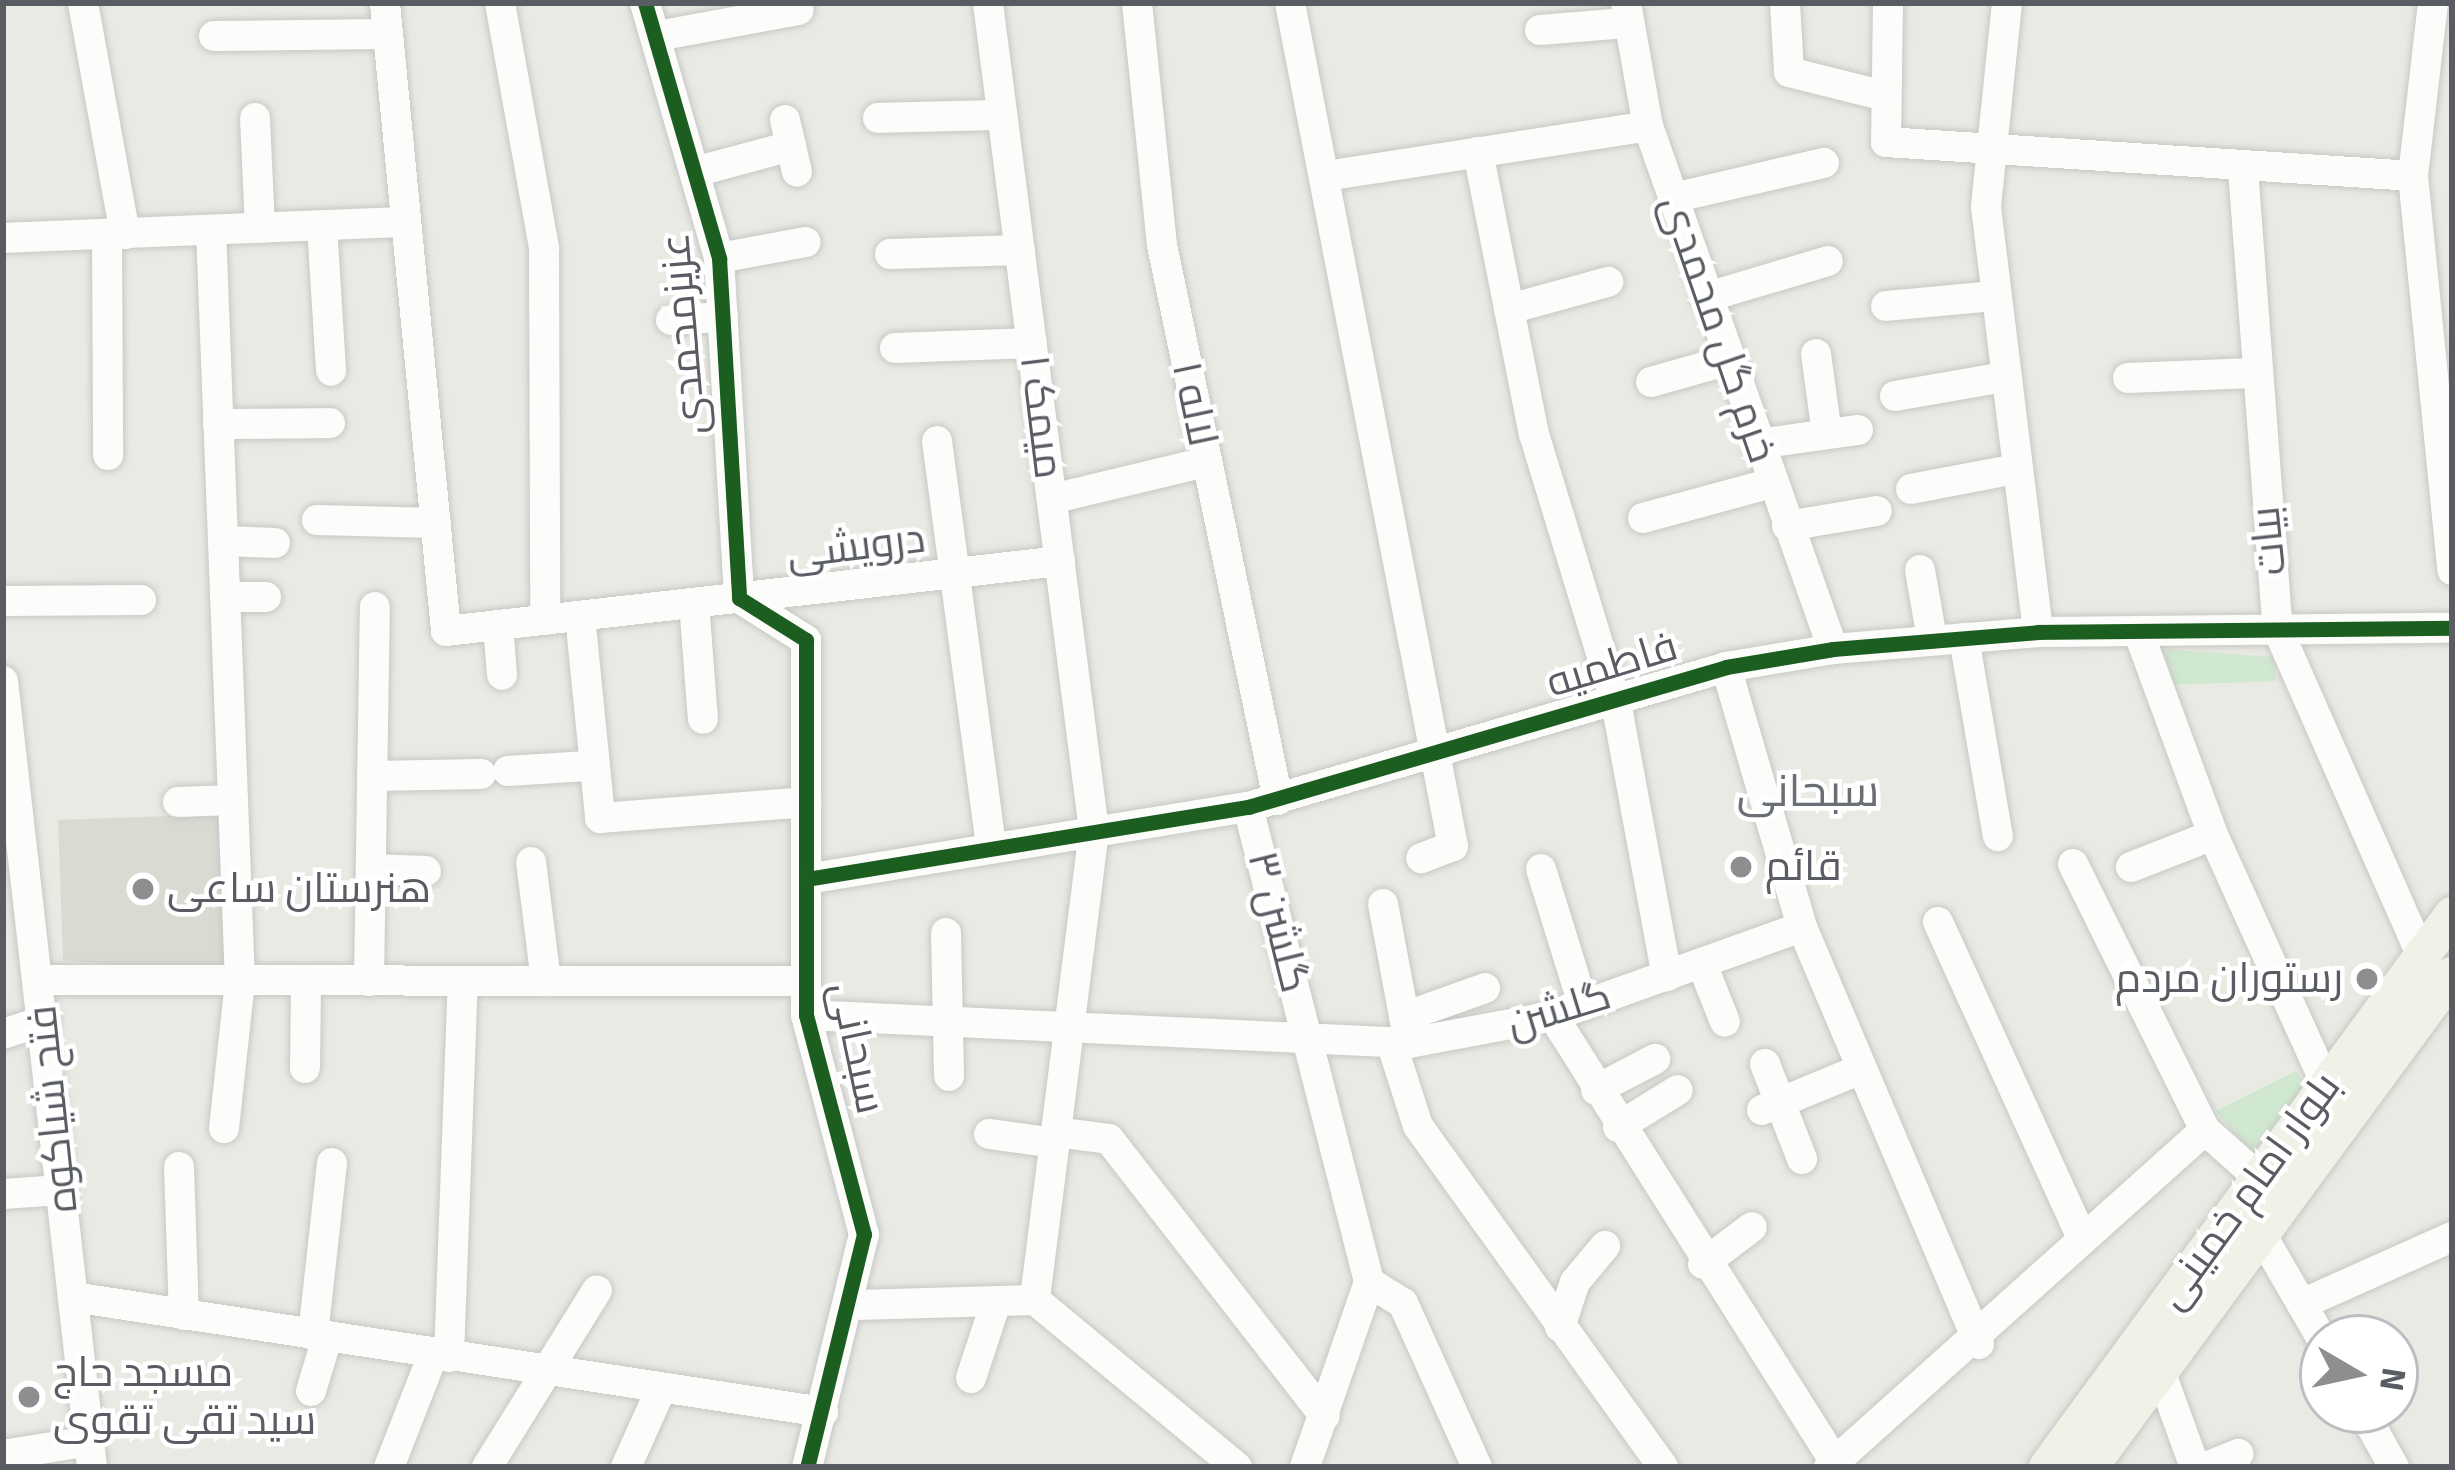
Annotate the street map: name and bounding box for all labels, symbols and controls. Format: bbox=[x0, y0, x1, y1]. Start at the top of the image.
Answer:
street label: خرم گل محمدی bbox=[1649, 189, 1787, 469]
street label: عزیزمحمدی bbox=[650, 231, 718, 437]
street label: میمک ۱ bbox=[1008, 352, 1074, 482]
street label: لاله ۱ bbox=[1161, 357, 1227, 451]
street label: بیات bbox=[2240, 504, 2298, 578]
street label: درویشی bbox=[784, 514, 928, 580]
street label: فاطمیه bbox=[1541, 621, 1683, 709]
district label: سبحانی bbox=[1737, 765, 1879, 819]
place label: قائم bbox=[1765, 842, 1842, 892]
street label: گلشن ۳ bbox=[1236, 846, 1320, 998]
marker: قائم bbox=[1728, 854, 1754, 880]
place label: هنرستان ساعی bbox=[167, 864, 431, 914]
marker: هنرستان ساعی bbox=[130, 876, 156, 902]
place label: رستوران مردم bbox=[2115, 954, 2343, 1004]
marker: رستوران مردم bbox=[2354, 966, 2380, 992]
street label: گلشن bbox=[1501, 970, 1617, 1050]
street label: سبحانی bbox=[819, 978, 895, 1118]
street label: فتح شیاکوه bbox=[17, 1003, 89, 1215]
street label: بلوار امام خمینی bbox=[2146, 1063, 2352, 1319]
north arrow bbox=[2299, 1314, 2419, 1434]
place label: مسجد حاج سید تقی تقوی bbox=[53, 1348, 316, 1446]
text: N bbox=[2370, 1365, 2414, 1394]
marker: مسجد حاج سید تقی تقوی bbox=[16, 1384, 42, 1410]

